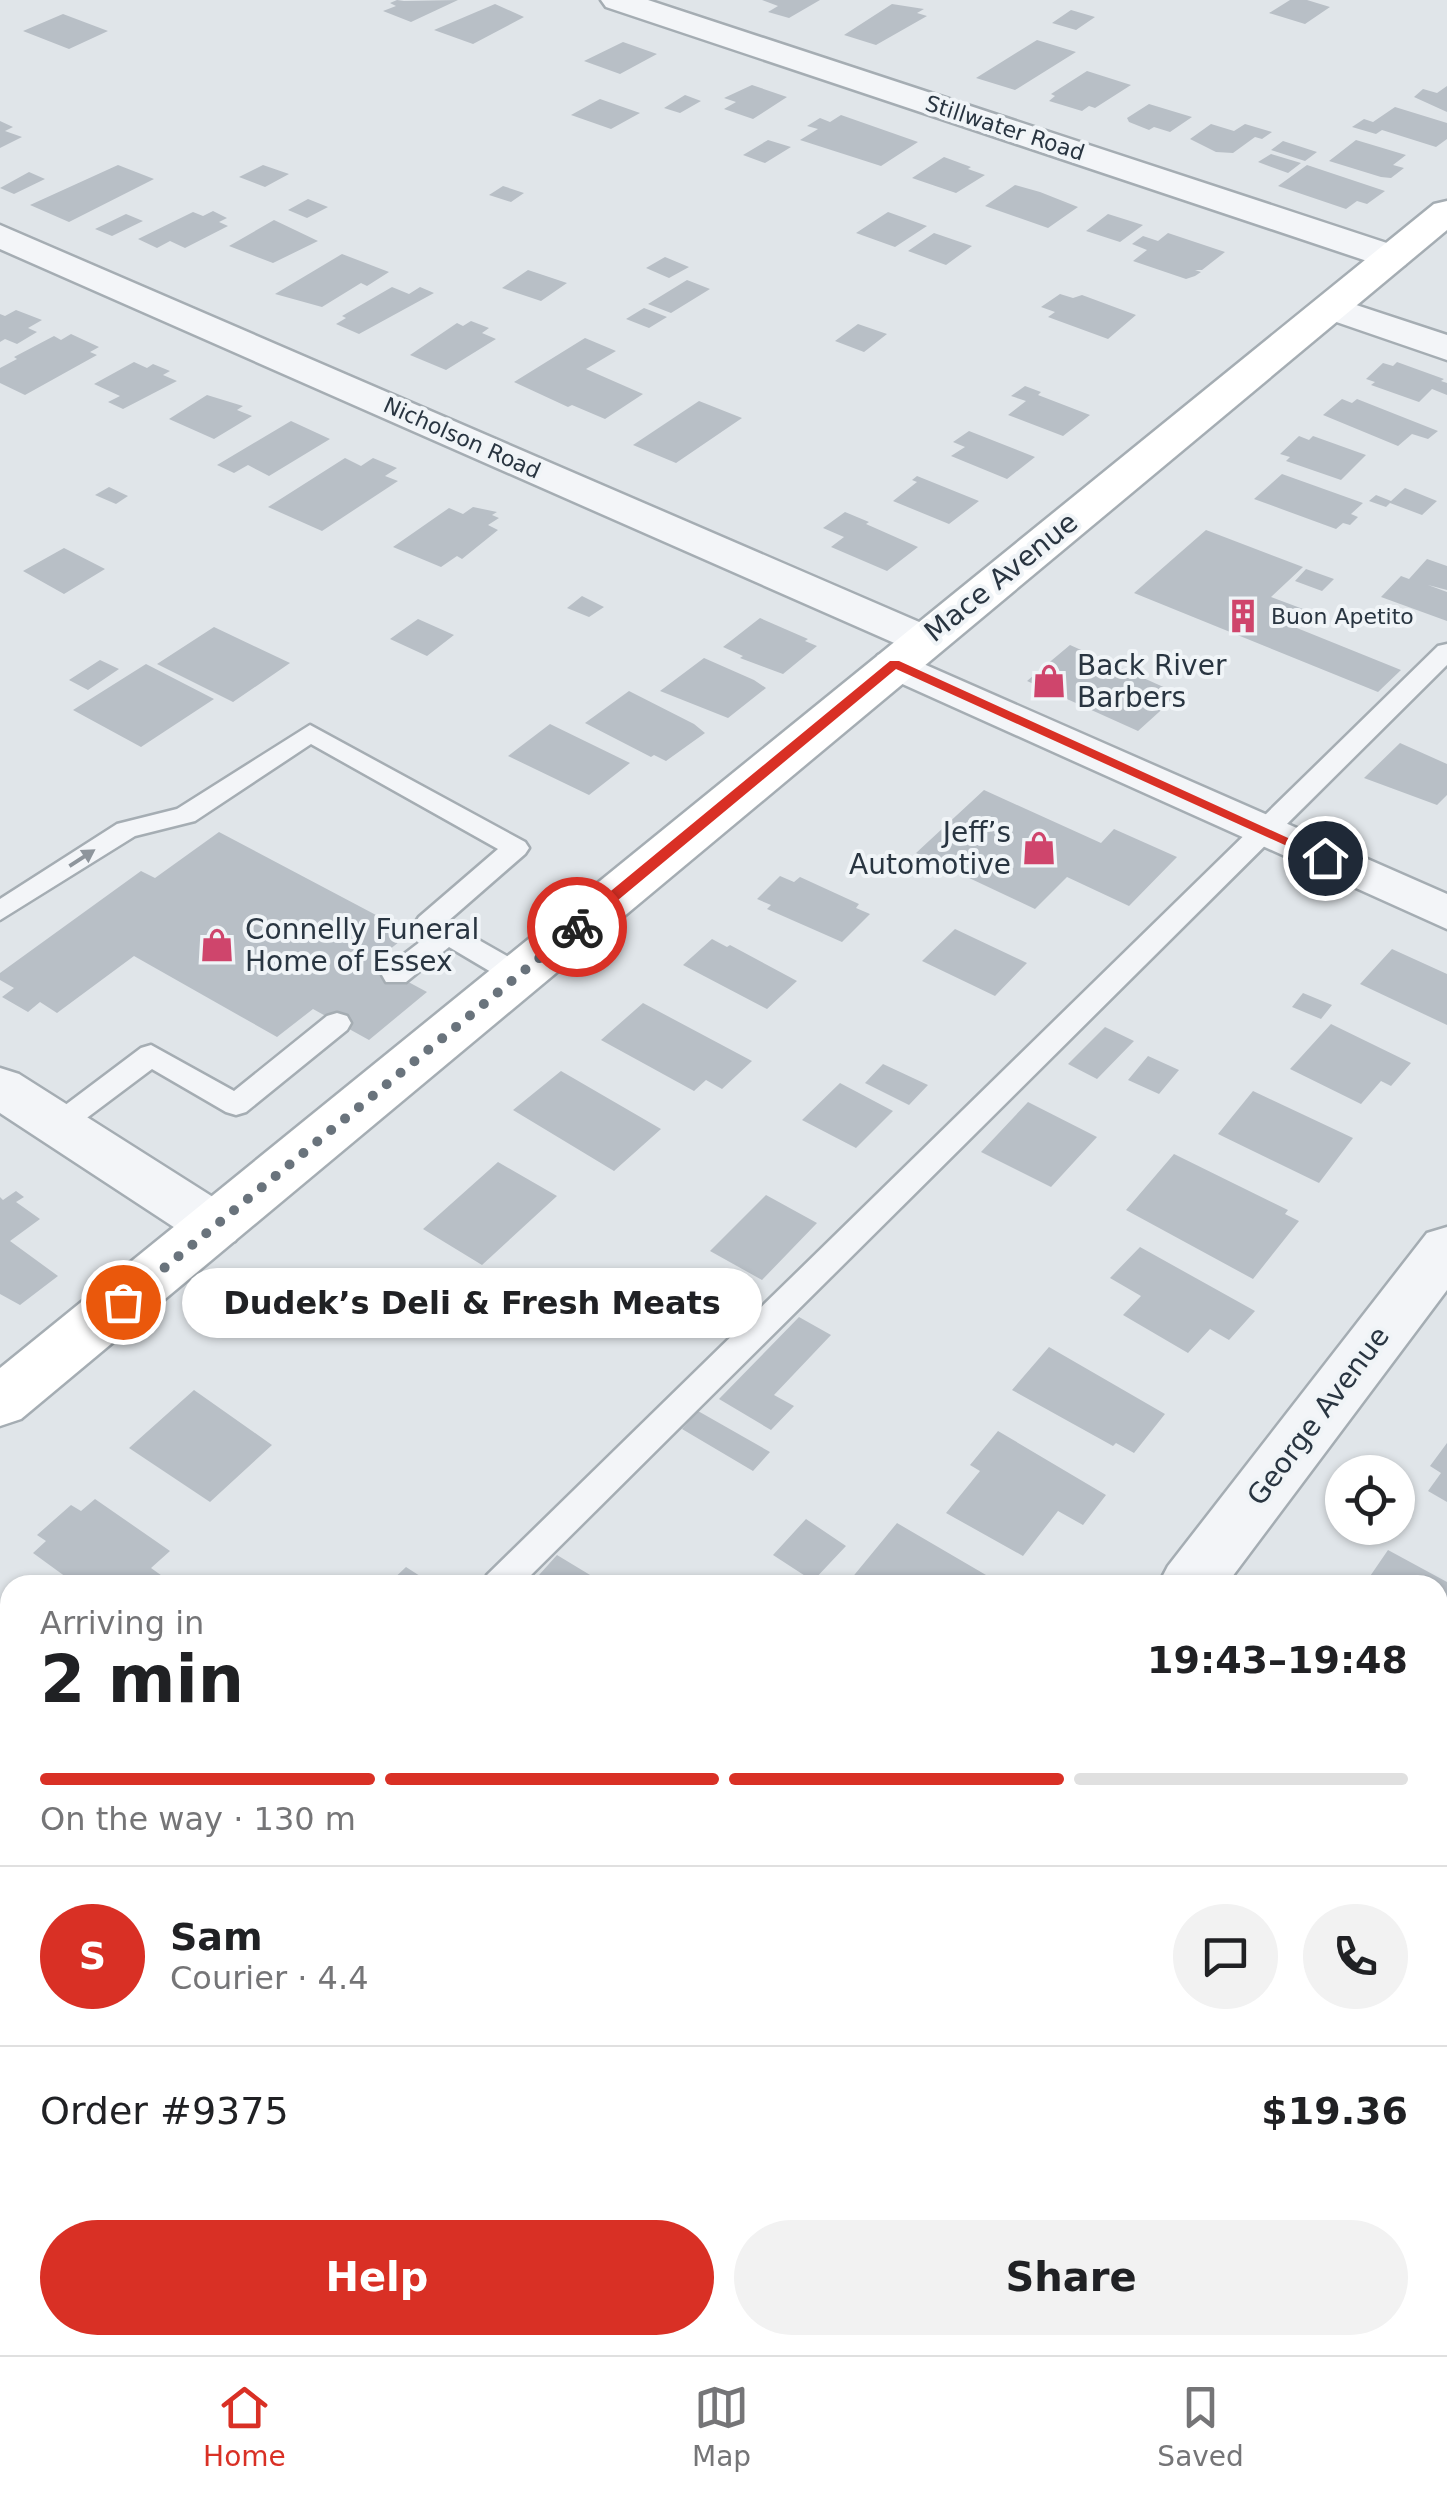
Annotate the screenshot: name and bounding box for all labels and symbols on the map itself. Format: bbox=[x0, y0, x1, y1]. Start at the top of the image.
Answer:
street label: Stillwater Road bbox=[922, 90, 1088, 166]
street label: Nicholson Road bbox=[380, 392, 544, 484]
street label: Mace Avenue bbox=[918, 505, 1084, 649]
building icon: Buon Apetito bbox=[1224, 597, 1262, 635]
place label: Buon Apetito bbox=[1271, 604, 1414, 629]
place label: Back River Barbers bbox=[1077, 649, 1227, 714]
shop icon: Back River Barbers bbox=[1030, 662, 1068, 700]
place label: Jeff’s Automotive bbox=[849, 816, 1011, 881]
pin bbox=[1283, 816, 1368, 901]
shop icon: Jeff’s Automotive bbox=[1020, 829, 1058, 867]
one-way arrow bbox=[68, 849, 96, 867]
courier bbox=[527, 877, 627, 977]
place label: Connelly Funeral Home of Essex bbox=[245, 913, 479, 978]
shop icon: Connelly Funeral Home of Essex bbox=[198, 926, 236, 964]
pin bbox=[81, 1260, 166, 1345]
callout: Dudek’s Deli & Fresh Meats bbox=[183, 1267, 763, 1337]
street label: George Avenue bbox=[1240, 1320, 1396, 1512]

